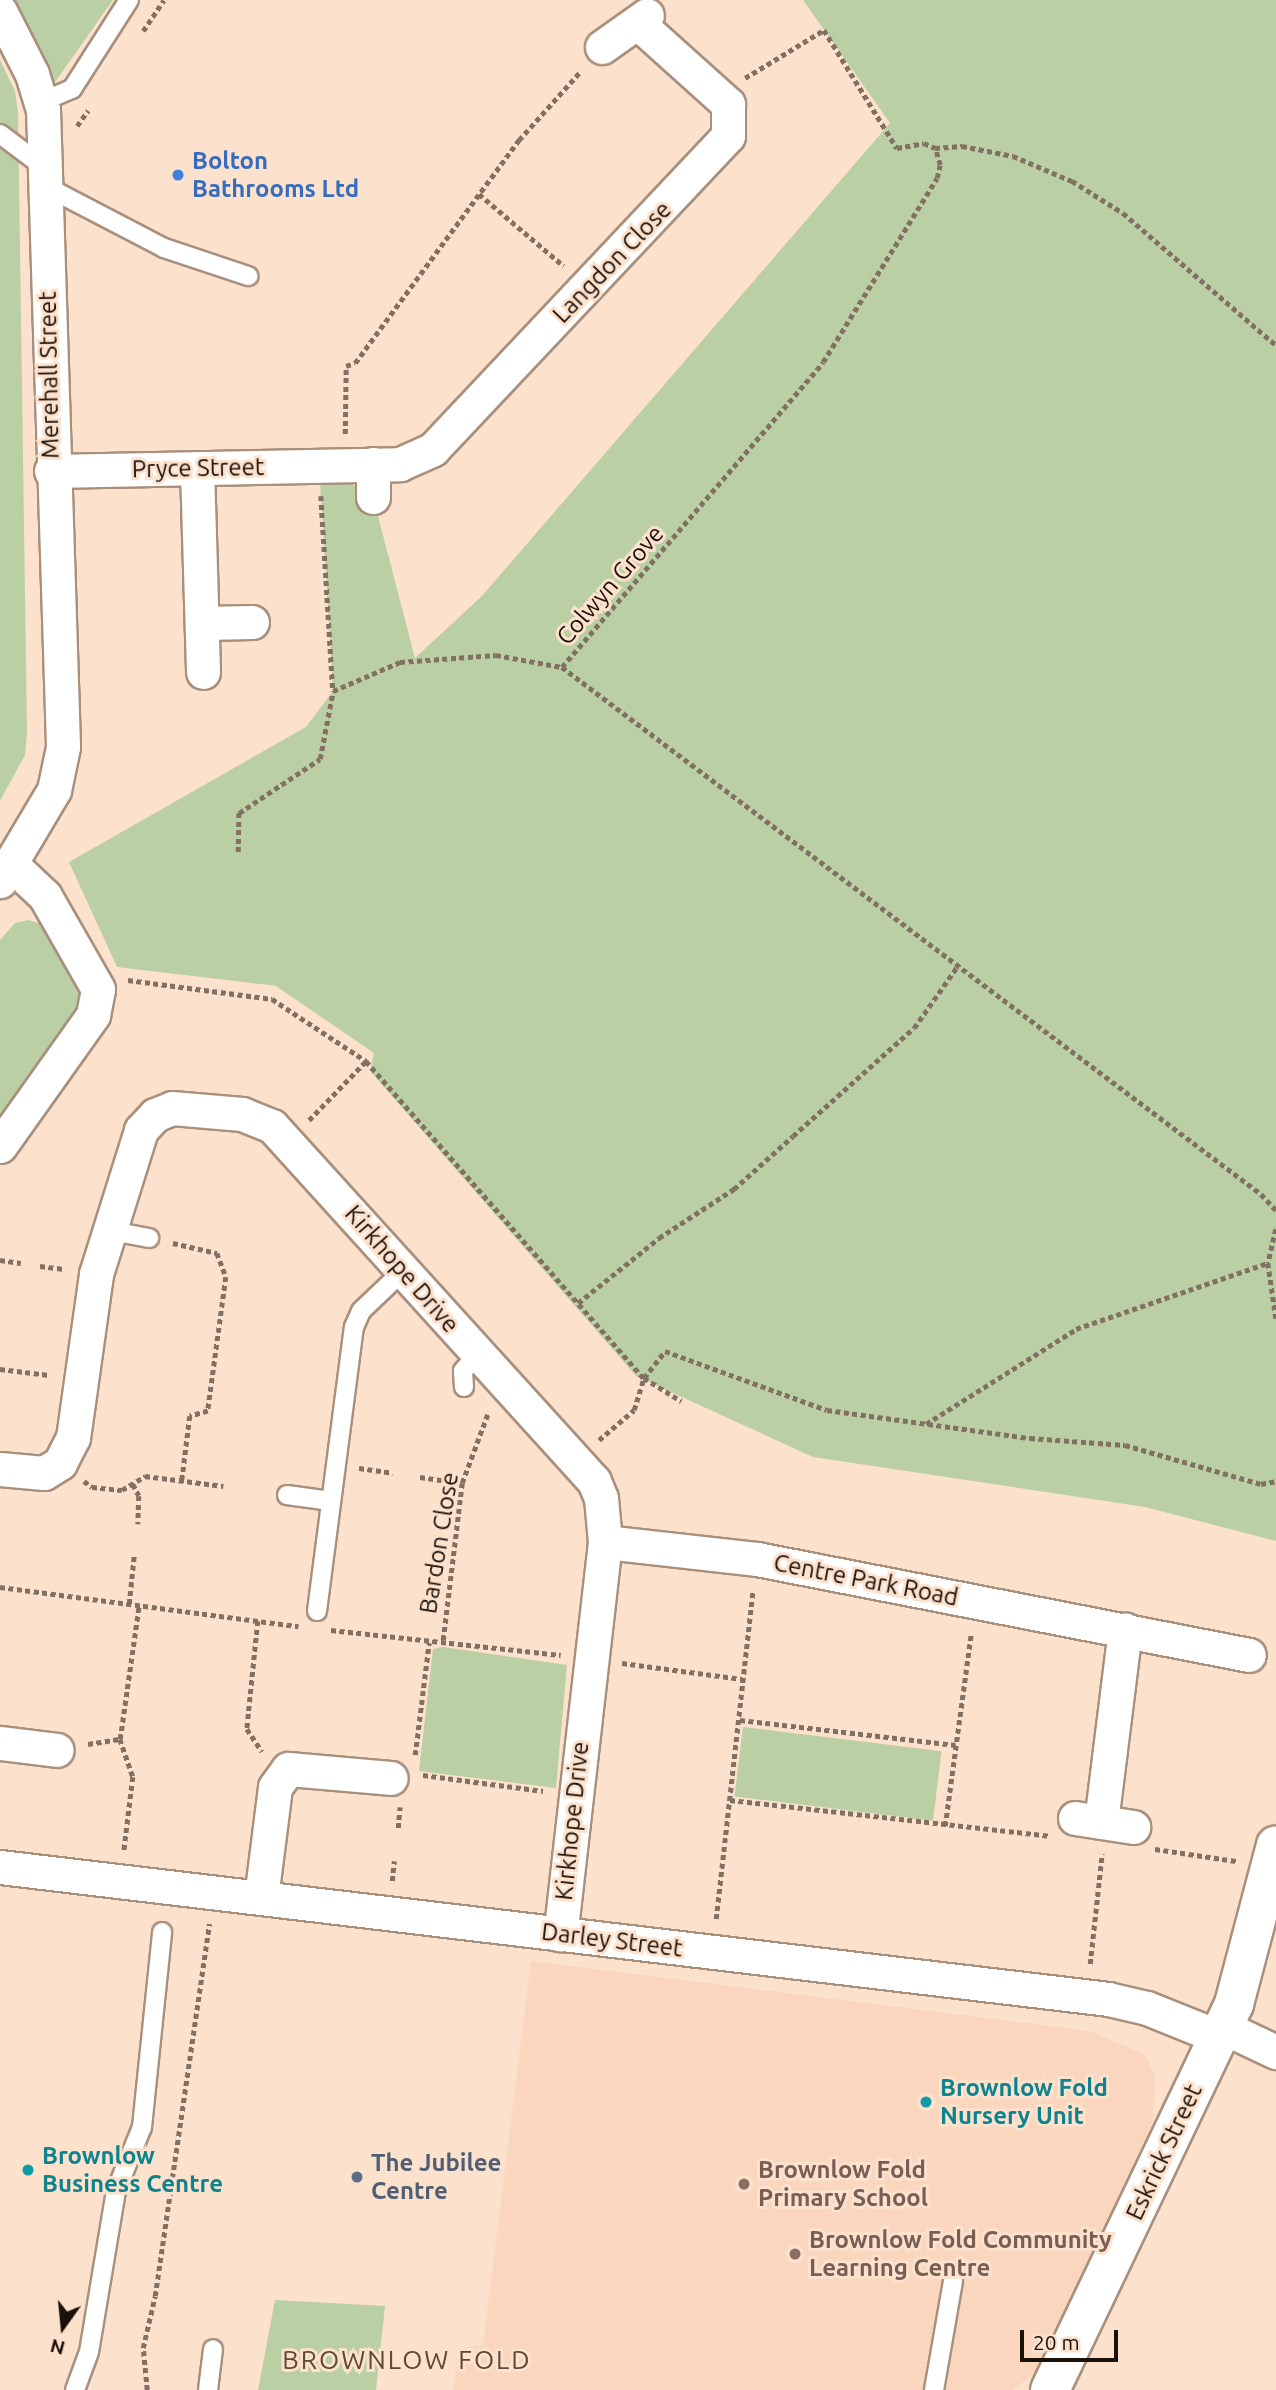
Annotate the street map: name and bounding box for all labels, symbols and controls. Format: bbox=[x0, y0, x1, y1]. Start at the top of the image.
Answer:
place label: Bolton Bathrooms Ltd bbox=[192, 147, 359, 203]
marker: Bolton Bathrooms Ltd bbox=[170, 167, 186, 183]
street label: Langdon Close bbox=[547, 195, 677, 329]
street label: Merehall Street bbox=[33, 291, 65, 459]
street label: Pryce Street bbox=[132, 452, 264, 484]
street label: Colwyn Grove bbox=[550, 519, 670, 651]
street label: Kirkhope Drive bbox=[339, 1199, 465, 1339]
street label: Bardon Close bbox=[414, 1470, 464, 1616]
street label: Centre Park Road bbox=[771, 1548, 961, 1612]
street label: Kirkhope Drive bbox=[549, 1740, 595, 1902]
street label: Darley Street bbox=[540, 1917, 684, 1963]
place label: Brownlow Fold Nursery Unit bbox=[940, 2074, 1108, 2130]
street label: Eskrick Street bbox=[1120, 2079, 1208, 2225]
marker: Brownlow Fold Nursery Unit bbox=[918, 2094, 934, 2110]
place label: Brownlow Business Centre bbox=[42, 2142, 223, 2198]
place label: The Jubilee Centre bbox=[371, 2149, 501, 2205]
place label: Brownlow Fold Primary School bbox=[758, 2156, 928, 2212]
marker: Brownlow Business Centre bbox=[20, 2162, 36, 2178]
marker: The Jubilee Centre bbox=[349, 2169, 365, 2185]
marker: Brownlow Fold Primary School bbox=[736, 2176, 752, 2192]
place label: Brownlow Fold Community Learning Centre bbox=[809, 2226, 1112, 2282]
marker: Brownlow Fold Community Learning Centre bbox=[787, 2246, 803, 2262]
north arrow bbox=[28, 2292, 98, 2362]
scale bar bbox=[1024, 2316, 1122, 2360]
text: 20 m bbox=[1033, 2330, 1080, 2354]
text: N bbox=[48, 2335, 67, 2360]
district label: BROWNLOW FOLD bbox=[284, 2344, 530, 2376]

